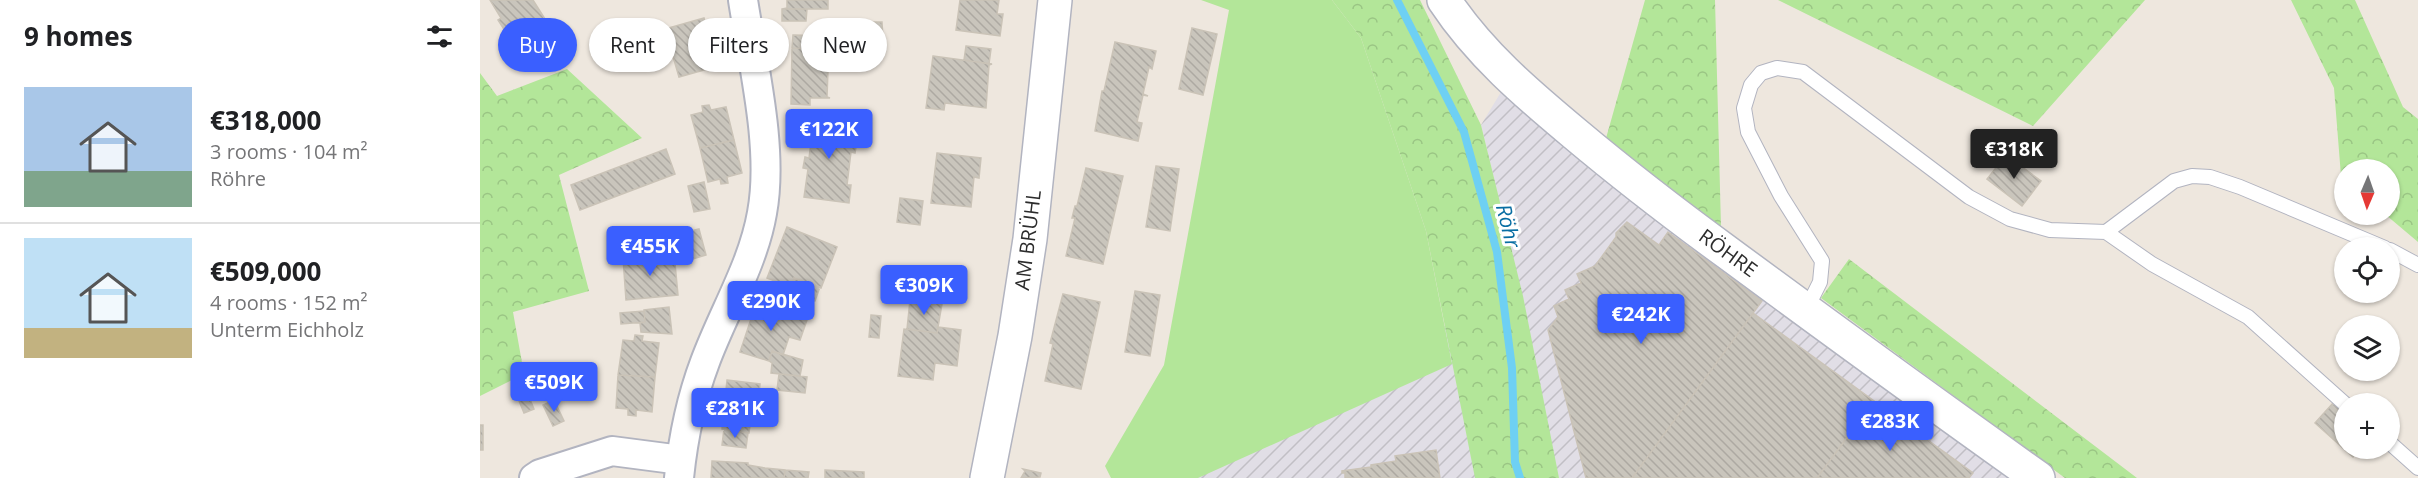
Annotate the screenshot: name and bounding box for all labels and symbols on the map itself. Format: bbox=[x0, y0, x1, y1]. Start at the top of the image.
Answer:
pin: €122K bbox=[787, 109, 871, 160]
pin: €318K bbox=[1972, 129, 2056, 180]
north arrow bbox=[2334, 159, 2400, 225]
street label: AM BRÜHL bbox=[1008, 188, 1047, 292]
water label: Röhr bbox=[1490, 201, 1528, 251]
street label: RÖHRE bbox=[1694, 222, 1763, 283]
pin: €455K bbox=[608, 226, 692, 277]
pin: €309K bbox=[882, 265, 966, 316]
pin: €290K bbox=[729, 281, 813, 332]
pin: €242K bbox=[1599, 294, 1683, 345]
pin: €509K bbox=[512, 362, 596, 413]
pin: €281K bbox=[693, 388, 777, 439]
pin: €283K bbox=[1848, 401, 1932, 452]

